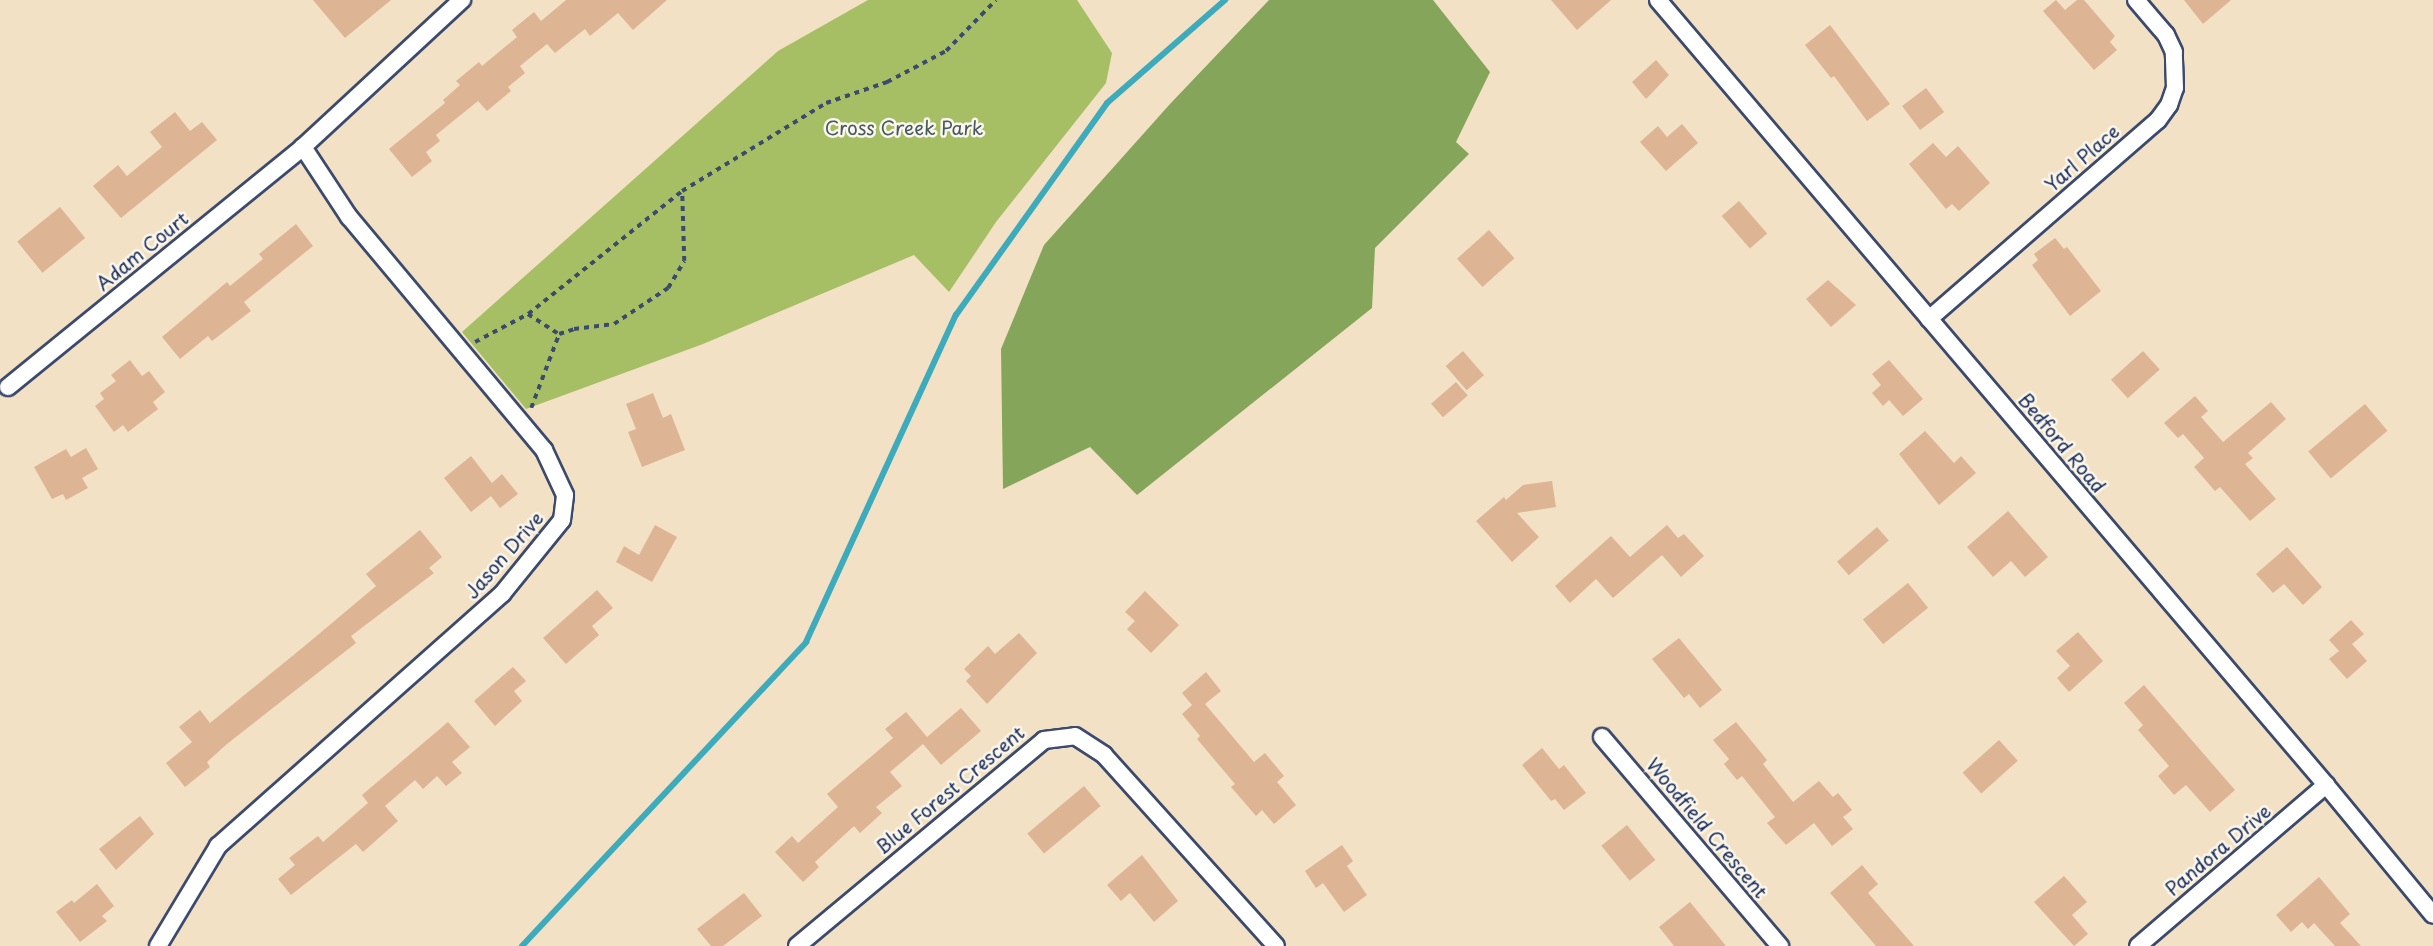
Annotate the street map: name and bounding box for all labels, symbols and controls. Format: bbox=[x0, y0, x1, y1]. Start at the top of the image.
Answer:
park label: Cross Creek Park bbox=[824, 117, 984, 139]
street label: Yarl Place bbox=[2040, 120, 2124, 196]
street label: Adam Court bbox=[91, 207, 193, 295]
street label: Bedford Road bbox=[2014, 389, 2110, 497]
street label: Jason Drive bbox=[460, 507, 548, 603]
street label: Blue Forest Crescent bbox=[870, 721, 1030, 859]
street label: Woodfield Crescent bbox=[1642, 754, 1772, 902]
street label: Pandora Drive bbox=[2160, 799, 2276, 901]

